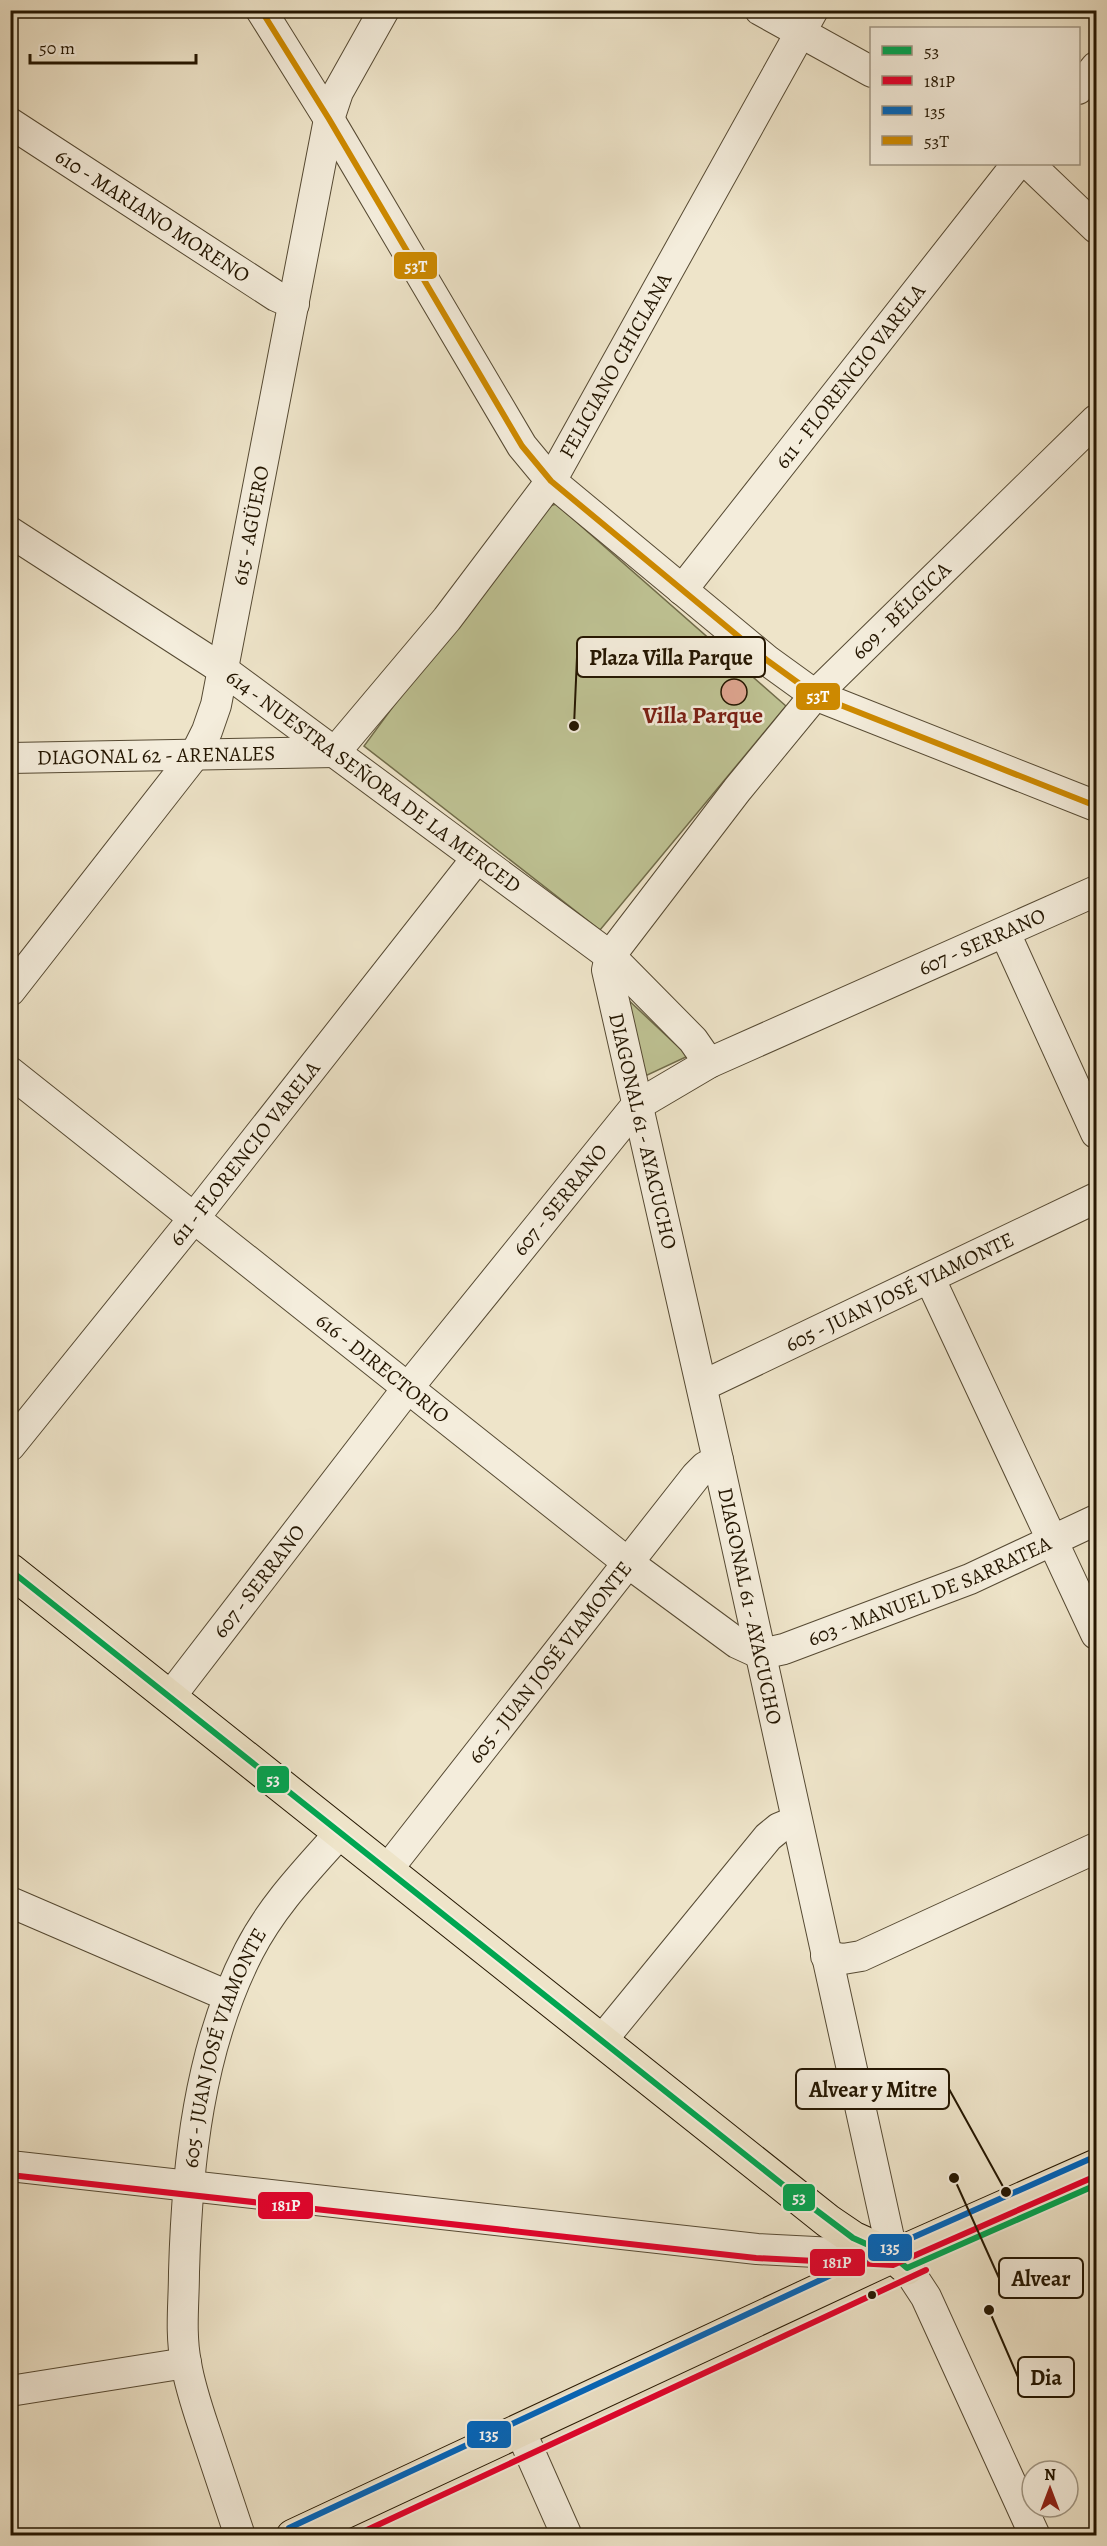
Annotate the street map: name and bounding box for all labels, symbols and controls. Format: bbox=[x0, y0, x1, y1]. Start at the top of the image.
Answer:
scale bar bbox=[30, 27, 196, 65]
legend bbox=[870, 27, 1080, 165]
text: 50 m bbox=[39, 36, 75, 60]
text: 53 bbox=[924, 39, 939, 63]
text: 181P bbox=[924, 69, 955, 93]
text: 135 bbox=[924, 99, 945, 123]
text: 53T bbox=[924, 129, 949, 153]
street label: 610 - MARIANO MORENO bbox=[50, 142, 255, 289]
line badge: 53T bbox=[393, 251, 438, 280]
text: 53T bbox=[405, 256, 427, 278]
street label: FELICIANO CHICLANA bbox=[553, 267, 678, 463]
street label: 611 - FLORENCIO VARELA bbox=[769, 277, 932, 475]
street label: 615 - AGÜERO bbox=[225, 463, 276, 588]
street label: 609 - BÉLGICA bbox=[845, 555, 957, 666]
callout: Plaza Villa Parque bbox=[577, 637, 765, 677]
text: Plaza Villa Parque bbox=[589, 643, 753, 673]
street label: 614 - NUESTRA SEÑORA DE LA MERCED bbox=[220, 663, 527, 900]
line badge: 53T bbox=[795, 682, 841, 711]
text: 53T bbox=[807, 686, 829, 708]
district label: Villa Parque bbox=[642, 699, 763, 731]
street label: DIAGONAL 62 - ARENALES bbox=[37, 739, 275, 772]
street label: 607 - SERRANO bbox=[914, 901, 1050, 982]
street label: DIAGONAL 61 - AYACUCHO bbox=[602, 1010, 684, 1252]
street label: 611 - FLORENCIO VARELA bbox=[163, 1055, 327, 1252]
street label: 607 - SERRANO bbox=[506, 1138, 614, 1262]
street label: 605 - JUAN JOSÉ VIAMONTE bbox=[781, 1225, 1019, 1358]
street label: 616 - DIRECTORIO bbox=[310, 1306, 455, 1430]
street label: DIAGONAL 61 - AYACUCHO bbox=[711, 1485, 789, 1727]
street label: 607 - SERRANO bbox=[206, 1519, 312, 1644]
street label: 603 - MANUEL DE SARRATEA bbox=[804, 1529, 1056, 1653]
street label: 605 - JUAN JOSÉ VIAMONTE bbox=[462, 1555, 638, 1769]
line badge: 53 bbox=[256, 1765, 290, 1794]
text: 53 bbox=[266, 1769, 280, 1791]
street label: 605 - JUAN JOSÉ VIAMONTE bbox=[177, 1923, 273, 2169]
callout: Alvear y Mitre bbox=[796, 2069, 949, 2109]
text: Alvear y Mitre bbox=[808, 2075, 937, 2105]
line badge: 53 bbox=[782, 2183, 816, 2212]
text: 53 bbox=[792, 2187, 806, 2209]
line badge: 181P bbox=[257, 2191, 314, 2220]
text: 181P bbox=[272, 2195, 301, 2217]
line badge: 135 bbox=[867, 2233, 913, 2262]
text: 135 bbox=[880, 2237, 900, 2259]
line badge: 181P bbox=[809, 2248, 866, 2277]
text: 181P bbox=[823, 2252, 852, 2274]
callout: Alvear bbox=[999, 2258, 1083, 2298]
text: Alvear bbox=[1010, 2264, 1071, 2294]
unlabelled marker bbox=[866, 2289, 878, 2301]
callout: Dia bbox=[1018, 2357, 1074, 2397]
text: Dia bbox=[1030, 2363, 1062, 2393]
line badge: 135 bbox=[466, 2420, 512, 2449]
text: 135 bbox=[479, 2424, 499, 2446]
north arrow bbox=[1020, 2459, 1080, 2519]
text: N bbox=[1044, 2464, 1056, 2486]

